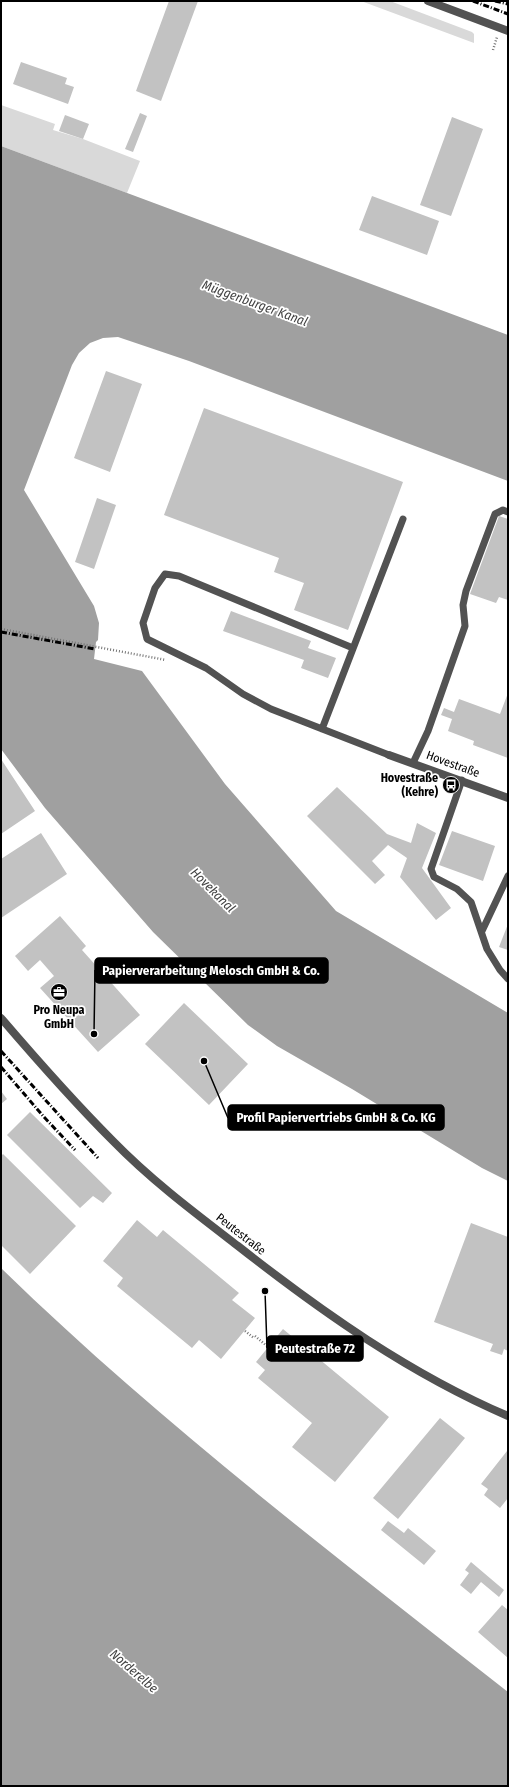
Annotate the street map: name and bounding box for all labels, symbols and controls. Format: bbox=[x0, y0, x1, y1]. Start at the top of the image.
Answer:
water label: Müggenburger Kanal bbox=[200, 277, 310, 329]
street label: Hovestraße bbox=[424, 748, 482, 780]
place label: Hovestraße (Kehre) bbox=[381, 771, 438, 799]
bus stop icon: Hovestraße (Kehre) bbox=[441, 775, 461, 795]
water label: Hovekanal bbox=[188, 865, 239, 916]
callout: Papierverarbeitung Melosch GmbH & Co. bbox=[95, 958, 328, 983]
text: Papierverarbeitung Melosch GmbH & Co. bbox=[102, 963, 320, 978]
office icon: Pro Neupa GmbH bbox=[49, 982, 69, 1002]
place label: Pro Neupa GmbH bbox=[33, 1003, 85, 1031]
callout: Profil Papiervertriebs GmbH & Co. KG bbox=[228, 1105, 444, 1130]
text: Profil Papiervertriebs GmbH & Co. KG bbox=[236, 1110, 436, 1125]
street label: Peutestraße bbox=[213, 1210, 269, 1258]
callout: Peutestraße 72 bbox=[267, 1336, 363, 1361]
text: Peutestraße 72 bbox=[275, 1341, 355, 1356]
water label: Norderelbe bbox=[107, 1646, 161, 1696]

